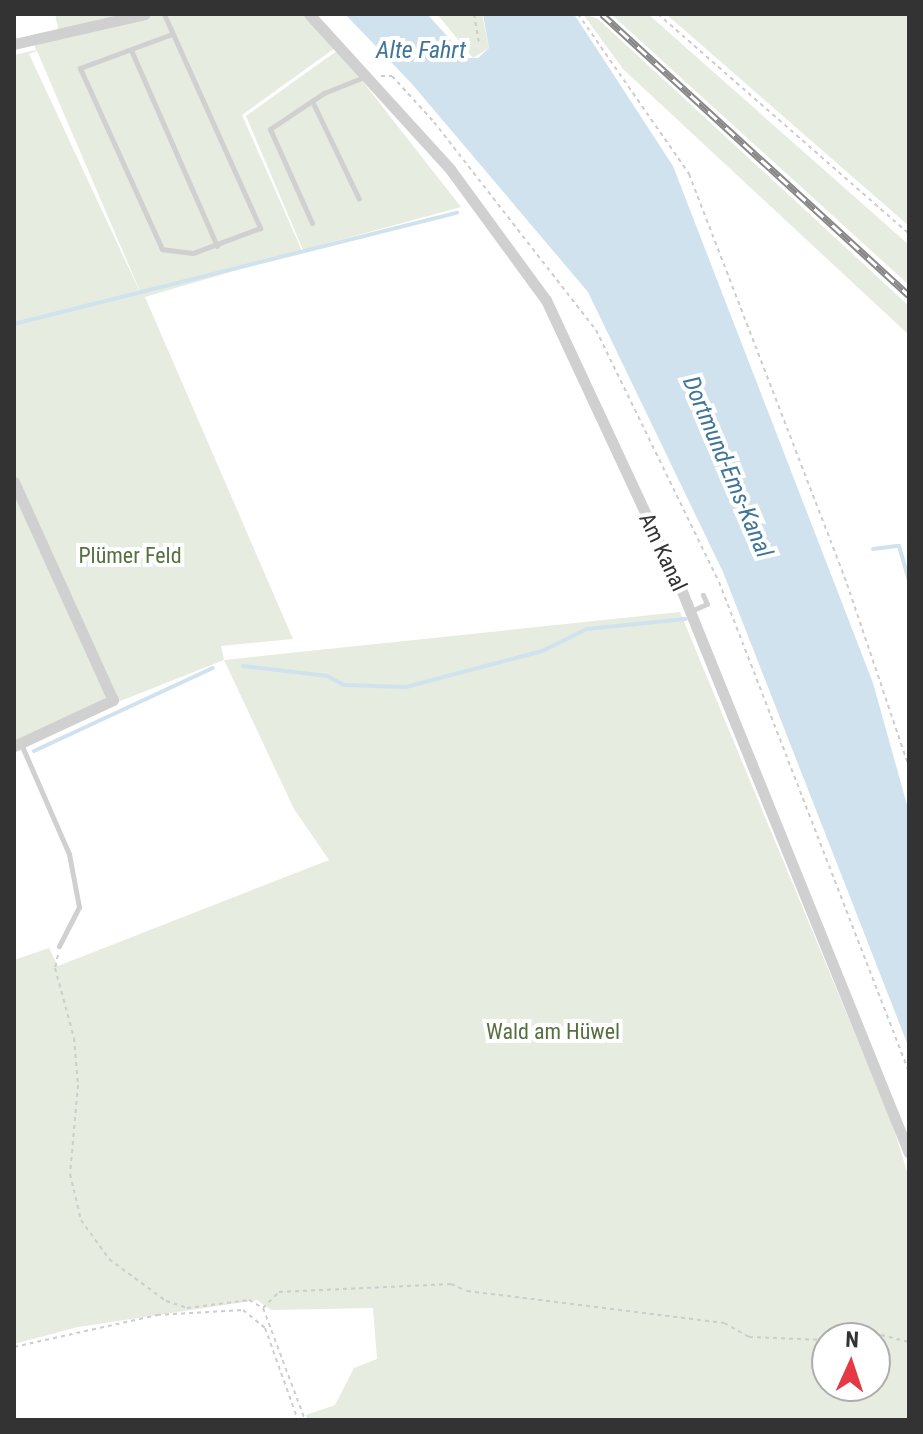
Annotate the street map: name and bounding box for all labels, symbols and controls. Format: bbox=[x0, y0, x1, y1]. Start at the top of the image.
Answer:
water label: Alte Fahrt bbox=[376, 37, 466, 65]
water label: Dortmund-Ems-Kanal bbox=[676, 372, 778, 562]
street label: Am Kanal bbox=[633, 509, 693, 595]
park label: Plümer Feld bbox=[78, 543, 182, 569]
park label: Wald am Hüwel bbox=[486, 1019, 620, 1045]
north arrow bbox=[811, 1322, 891, 1402]
text: N bbox=[845, 1327, 860, 1352]

